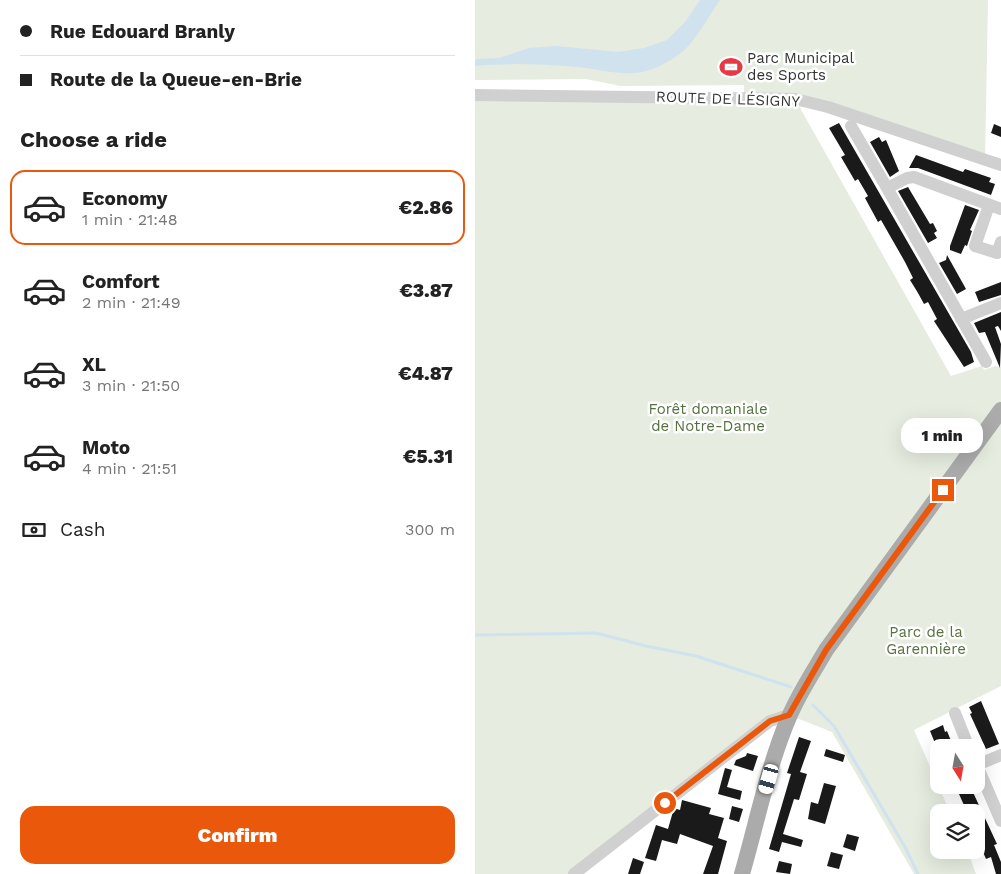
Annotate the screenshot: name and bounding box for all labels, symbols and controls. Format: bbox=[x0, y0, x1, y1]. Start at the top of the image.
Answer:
text: Rue Edouard Branly bbox=[50, 20, 235, 43]
place label: Parc Municipal des Sports bbox=[747, 49, 855, 84]
sports icon: Parc Municipal des Sports bbox=[718, 54, 744, 80]
text: Route de la Queue-en-Brie bbox=[50, 68, 302, 91]
street label: ROUTE DE LÉSIGNY bbox=[656, 87, 801, 111]
text: Choose a ride bbox=[20, 127, 167, 152]
icon: car bbox=[22, 185, 67, 230]
text: Economy bbox=[82, 187, 167, 210]
text: €2.86 bbox=[399, 196, 453, 219]
text: 1 min · 21:48 bbox=[82, 210, 178, 229]
icon: car bbox=[22, 268, 67, 313]
text: Comfort bbox=[82, 270, 160, 293]
text: €3.87 bbox=[399, 279, 453, 302]
text: 2 min · 21:49 bbox=[82, 293, 181, 312]
icon: car bbox=[22, 351, 67, 396]
text: XL bbox=[82, 353, 106, 376]
text: €4.87 bbox=[398, 362, 453, 385]
text: 3 min · 21:50 bbox=[82, 376, 180, 395]
park label: Forêt domaniale de Notre-Dame bbox=[648, 400, 768, 435]
callout: 1 min bbox=[902, 418, 984, 452]
text: 1 min bbox=[921, 426, 963, 445]
icon: car bbox=[22, 434, 67, 479]
text: Moto bbox=[82, 436, 130, 459]
text: €5.31 bbox=[403, 445, 453, 468]
text: 4 min · 21:51 bbox=[82, 459, 177, 478]
route end bbox=[932, 479, 954, 501]
icon: cash bbox=[20, 516, 48, 544]
text: Cash bbox=[60, 518, 106, 541]
text: 300 m bbox=[405, 520, 455, 539]
park label: Parc de la Garennière bbox=[886, 623, 966, 658]
north arrow bbox=[930, 739, 985, 794]
map controls bbox=[930, 739, 985, 859]
car bbox=[757, 763, 780, 795]
route start bbox=[654, 792, 676, 814]
button: layers bbox=[930, 804, 985, 859]
button: Confirm bbox=[20, 806, 455, 864]

